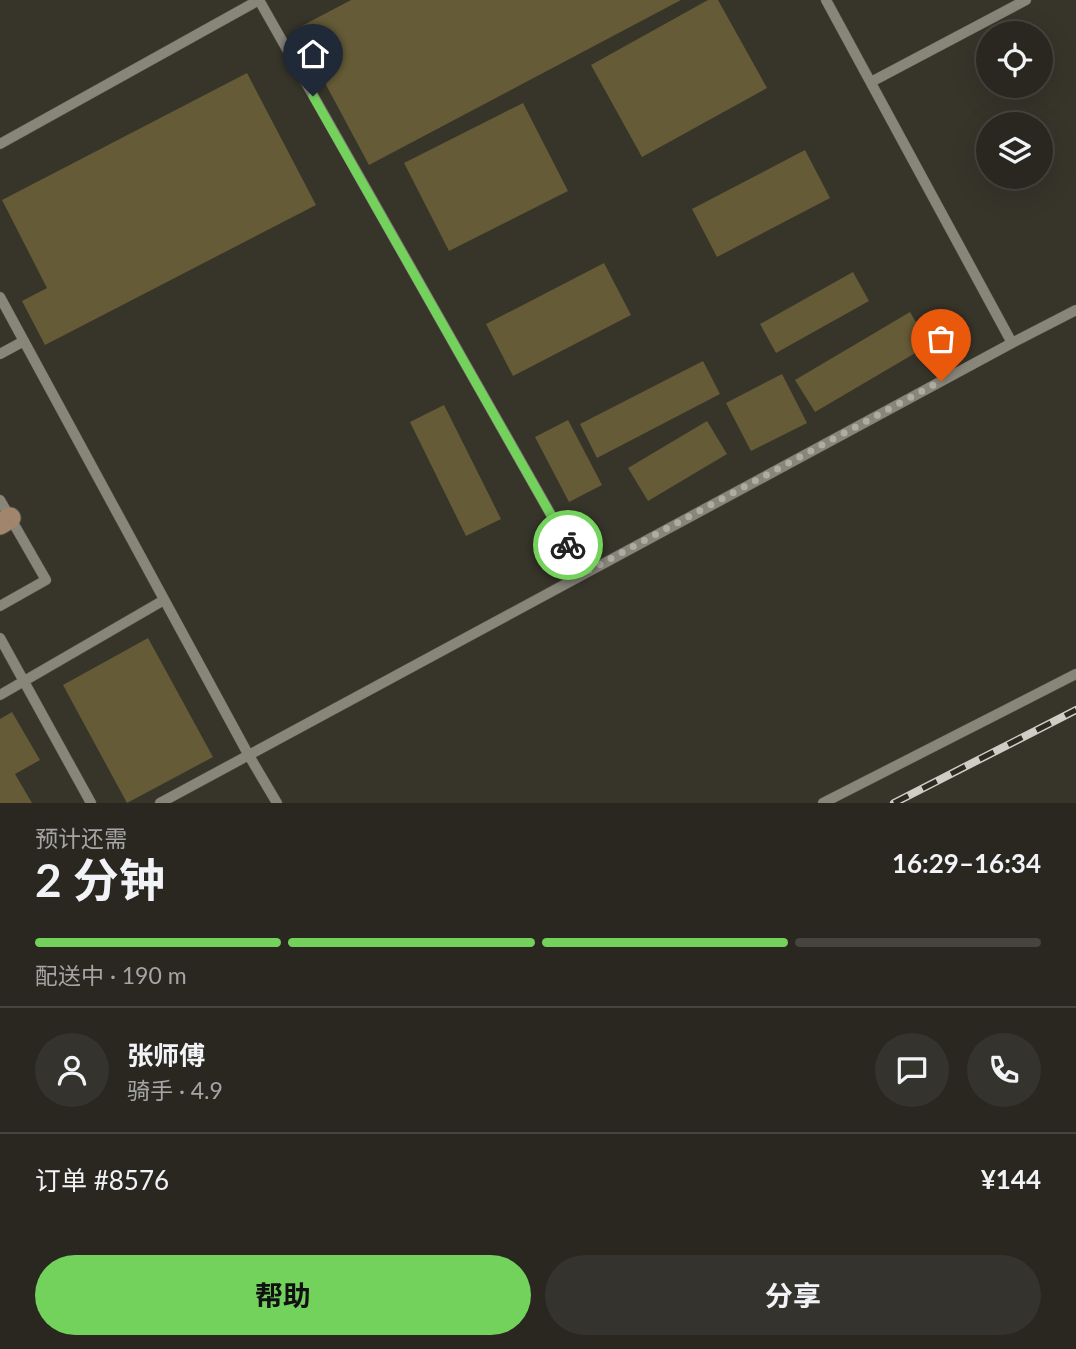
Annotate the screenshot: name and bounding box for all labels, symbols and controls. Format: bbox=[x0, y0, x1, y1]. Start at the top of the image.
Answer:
map controls bbox=[976, 21, 1053, 189]
button: locate bbox=[976, 21, 1053, 98]
pin bbox=[283, 24, 343, 96]
icon: home bbox=[294, 35, 332, 73]
button: layers bbox=[976, 112, 1053, 189]
pin bbox=[911, 309, 971, 381]
icon: bag bbox=[922, 320, 960, 358]
courier bbox=[533, 510, 603, 580]
icon: bike bbox=[549, 526, 587, 564]
text: 预计还需 bbox=[35, 824, 127, 852]
text: 16:29–16:34 bbox=[892, 847, 1041, 879]
text: 2 分钟 bbox=[35, 852, 165, 907]
text: 配送中 · 190 m bbox=[35, 961, 187, 989]
button: person bbox=[35, 1033, 109, 1107]
button: chat bbox=[875, 1033, 949, 1107]
button: phone bbox=[967, 1033, 1041, 1107]
text: 张师傅 bbox=[127, 1039, 205, 1071]
text: 骑手 · 4.9 bbox=[127, 1076, 223, 1104]
text: ¥144 bbox=[981, 1163, 1041, 1195]
text: 订单 #8576 bbox=[35, 1164, 169, 1196]
button: 帮助 bbox=[35, 1255, 531, 1335]
button: 分享 bbox=[545, 1255, 1041, 1335]

